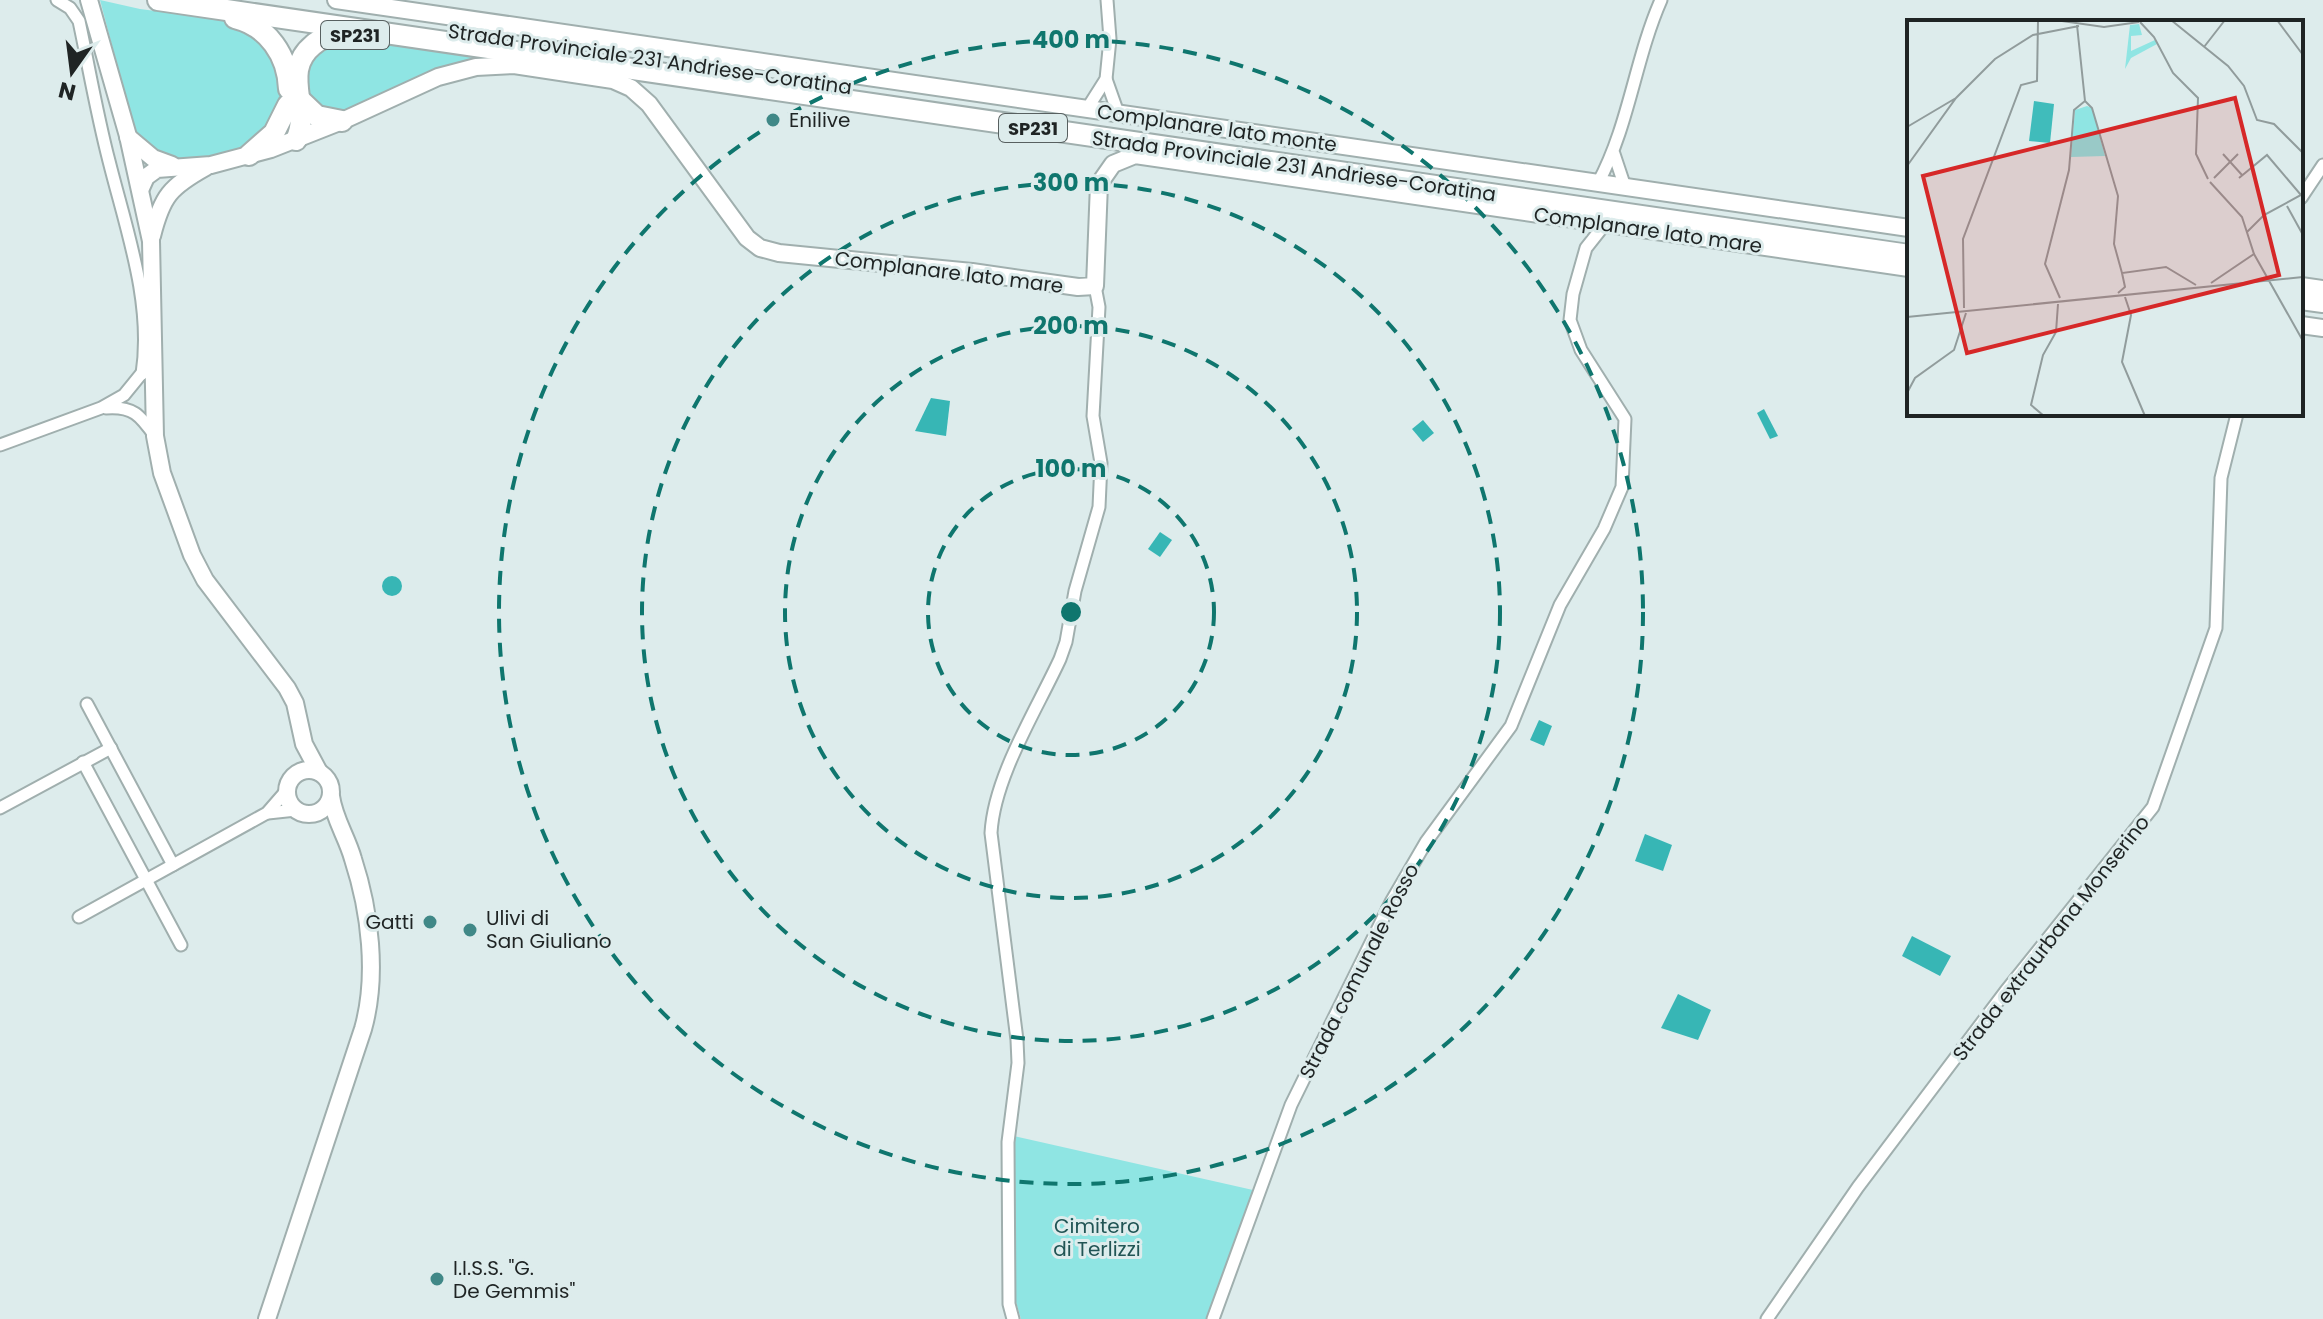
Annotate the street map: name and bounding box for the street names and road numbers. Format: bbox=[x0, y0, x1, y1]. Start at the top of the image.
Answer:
street label: Strada Provinciale 231 Andriese-Coratina bbox=[446, 17, 854, 101]
road number: SP231 bbox=[321, 21, 389, 49]
street label: Complanare lato monte bbox=[1095, 97, 1339, 159]
road number: SP231 bbox=[999, 114, 1067, 142]
street label: Strada Provinciale 231 Andriese-Coratina bbox=[1090, 124, 1498, 208]
street label: Complanare lato mare bbox=[1532, 200, 1764, 260]
street label: Complanare lato mare bbox=[833, 244, 1065, 300]
street label: Strada extraurbana Monserino bbox=[1946, 809, 2156, 1067]
street label: Strada comunale Rosso bbox=[1292, 858, 1426, 1084]

